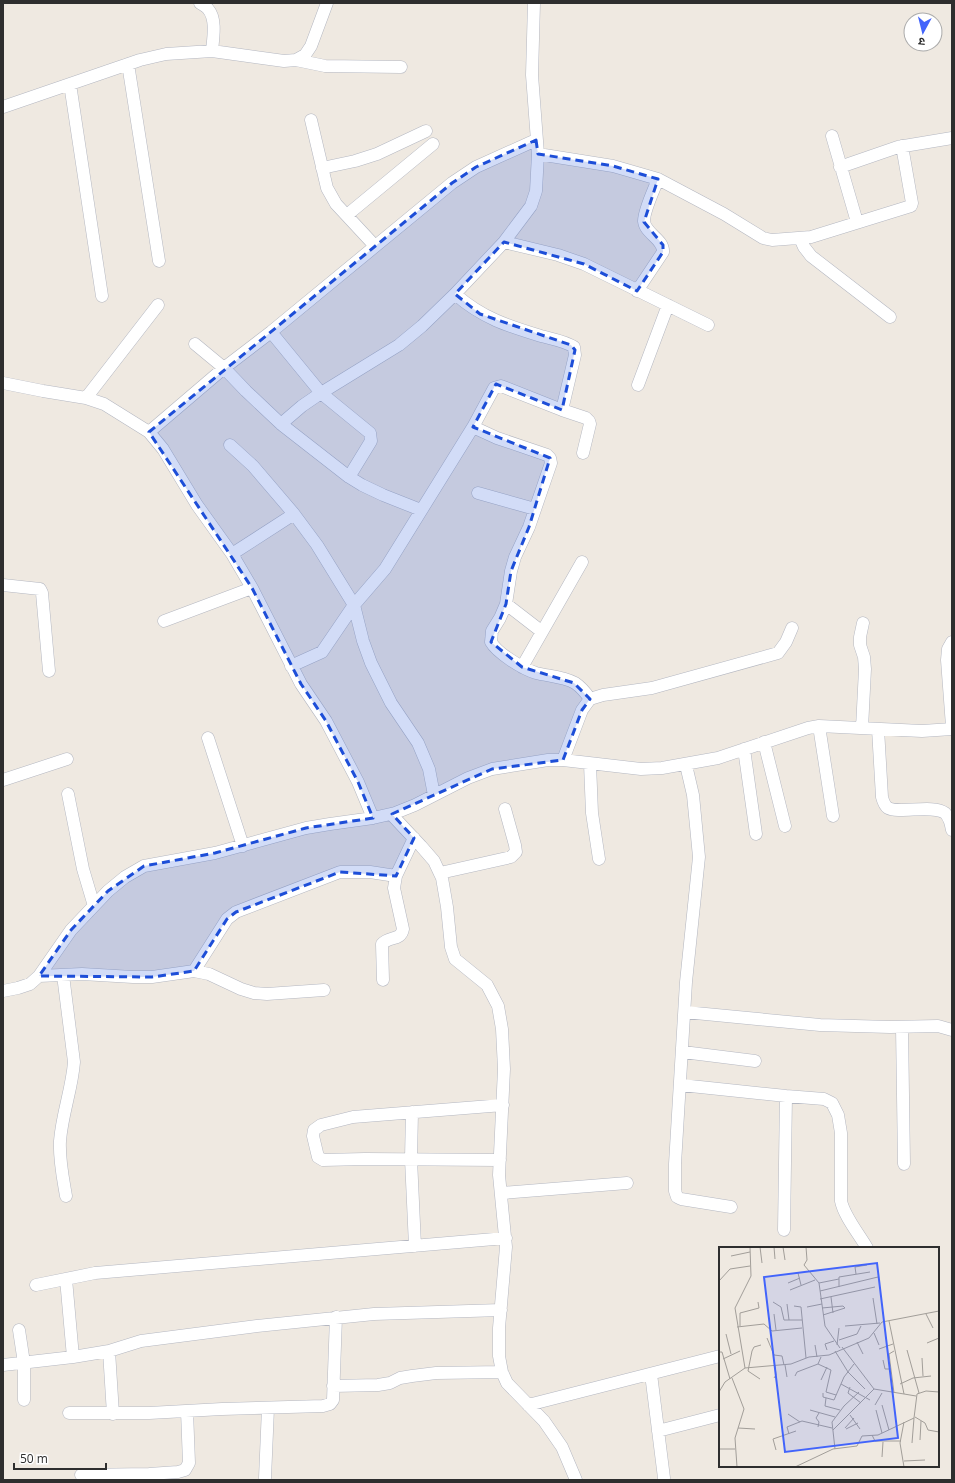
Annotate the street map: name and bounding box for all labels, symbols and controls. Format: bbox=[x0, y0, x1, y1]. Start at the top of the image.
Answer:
north arrow bbox=[903, 12, 943, 52]
text: उ bbox=[917, 35, 926, 50]
inset map bbox=[719, 1247, 939, 1467]
scale bar bbox=[14, 1445, 106, 1471]
text: 50 m bbox=[20, 1450, 48, 1467]

